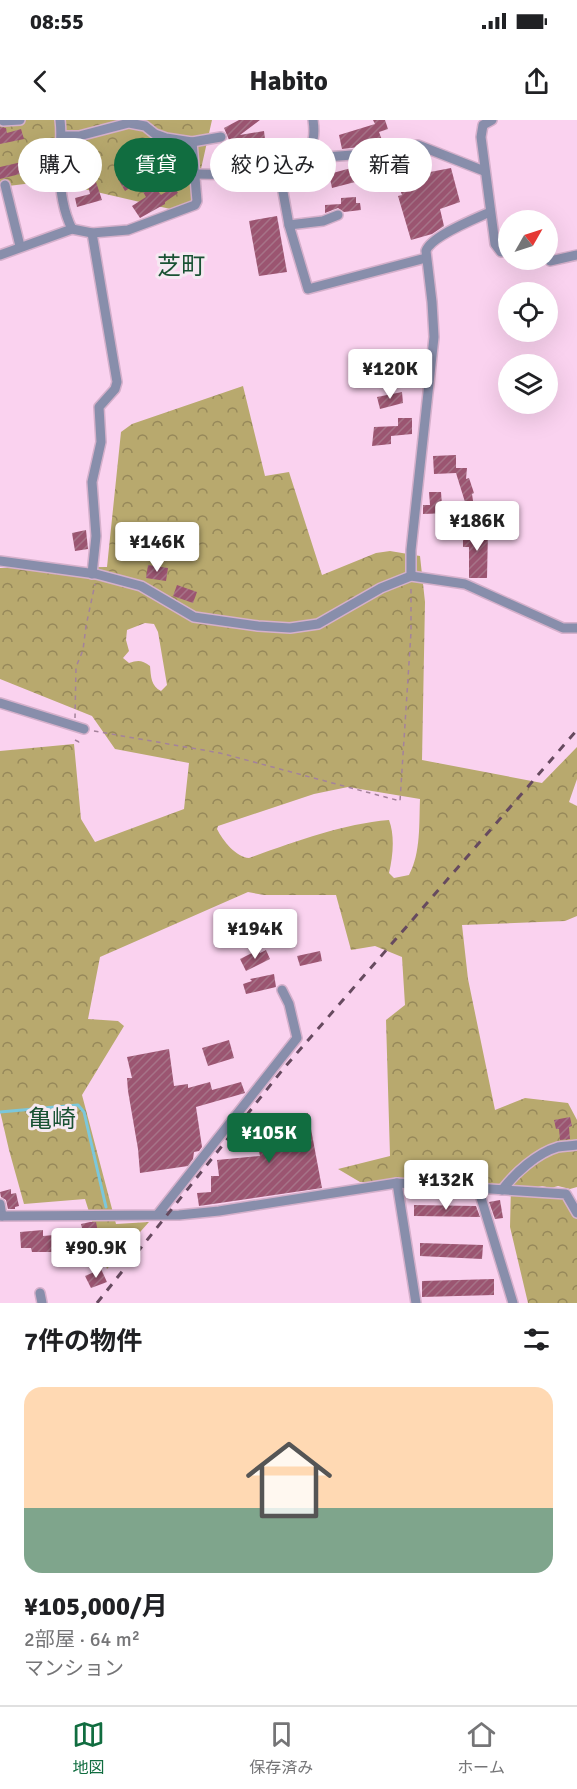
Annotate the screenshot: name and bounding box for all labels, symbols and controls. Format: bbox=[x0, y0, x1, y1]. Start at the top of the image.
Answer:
text: 08:55 bbox=[30, 8, 84, 35]
icon: back bbox=[24, 65, 57, 98]
text: Habito bbox=[249, 65, 328, 98]
icon: share bbox=[520, 65, 553, 98]
chip: 購入 bbox=[18, 138, 102, 192]
chip: 賃貸 bbox=[114, 138, 198, 192]
chip: 絞り込み bbox=[210, 138, 336, 192]
chip: 新着 bbox=[348, 138, 432, 192]
north arrow bbox=[498, 210, 558, 270]
map controls bbox=[498, 210, 558, 414]
district label: 芝町 bbox=[157, 251, 205, 281]
button: locate bbox=[498, 282, 558, 342]
pin: ¥120K bbox=[348, 349, 432, 400]
button: layers bbox=[498, 354, 558, 414]
text: ¥120K bbox=[362, 356, 418, 381]
pin: ¥186K bbox=[435, 501, 519, 552]
text: ¥186K bbox=[449, 508, 505, 533]
pin: ¥146K bbox=[115, 522, 199, 573]
text: ¥146K bbox=[129, 529, 185, 554]
pin: ¥194K bbox=[213, 909, 297, 960]
text: ¥194K bbox=[227, 916, 283, 941]
district label: 亀崎 bbox=[28, 1104, 76, 1134]
pin: ¥105K bbox=[227, 1113, 311, 1164]
text: ¥105K bbox=[241, 1120, 297, 1145]
pin: ¥132K bbox=[404, 1160, 488, 1211]
text: ¥132K bbox=[418, 1167, 474, 1192]
pin: ¥90.9K bbox=[47, 1228, 145, 1279]
text: ¥90.9K bbox=[65, 1235, 127, 1260]
icon: filters bbox=[520, 1323, 553, 1356]
text: 7件の物件 bbox=[24, 1326, 142, 1358]
icon: home bbox=[235, 1426, 343, 1534]
text: ¥105,000/月 bbox=[24, 1591, 168, 1623]
text: 2部屋 · 64 m² bbox=[24, 1627, 140, 1652]
text: マンション bbox=[24, 1656, 124, 1681]
tab: 地図 bbox=[72, 1718, 105, 1778]
tab: 保存済み bbox=[249, 1718, 313, 1778]
tab: ホーム bbox=[457, 1718, 505, 1778]

